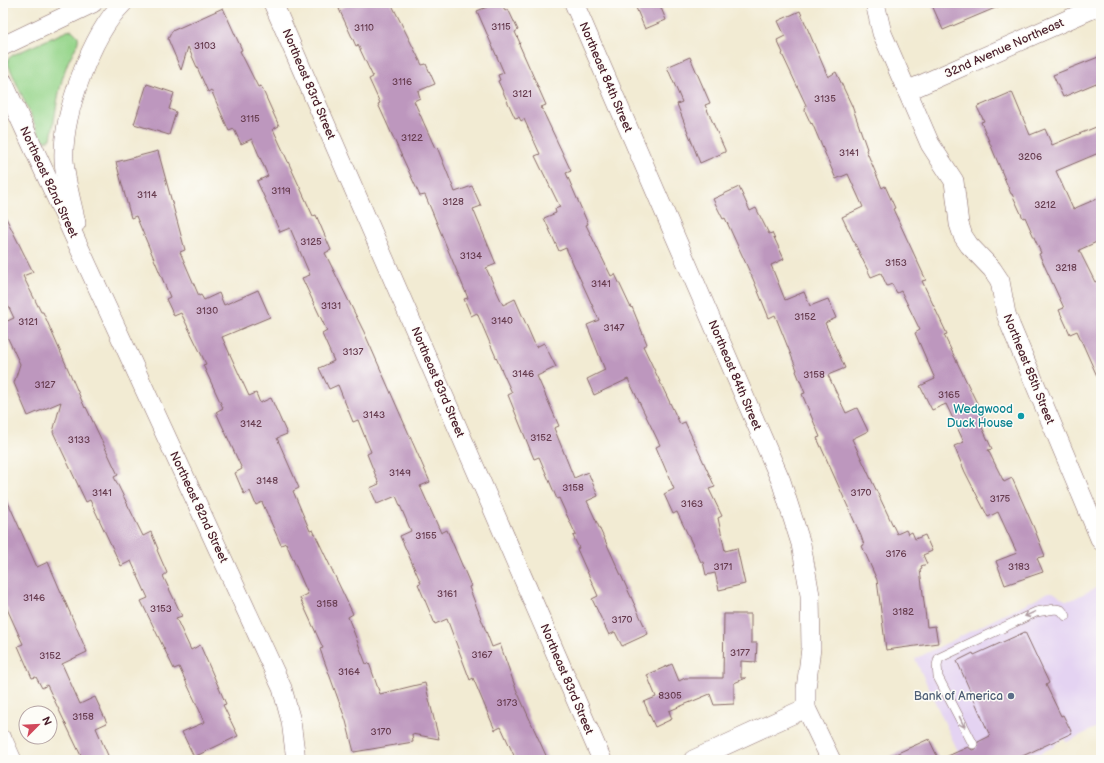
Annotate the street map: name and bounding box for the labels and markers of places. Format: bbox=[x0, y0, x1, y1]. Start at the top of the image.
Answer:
place label: Wedgwood Duck House bbox=[947, 402, 1013, 431]
marker: Wedgwood Duck House bbox=[1016, 411, 1026, 421]
place label: Bank of America bbox=[914, 689, 1003, 704]
marker: Bank of America bbox=[1006, 691, 1016, 701]

